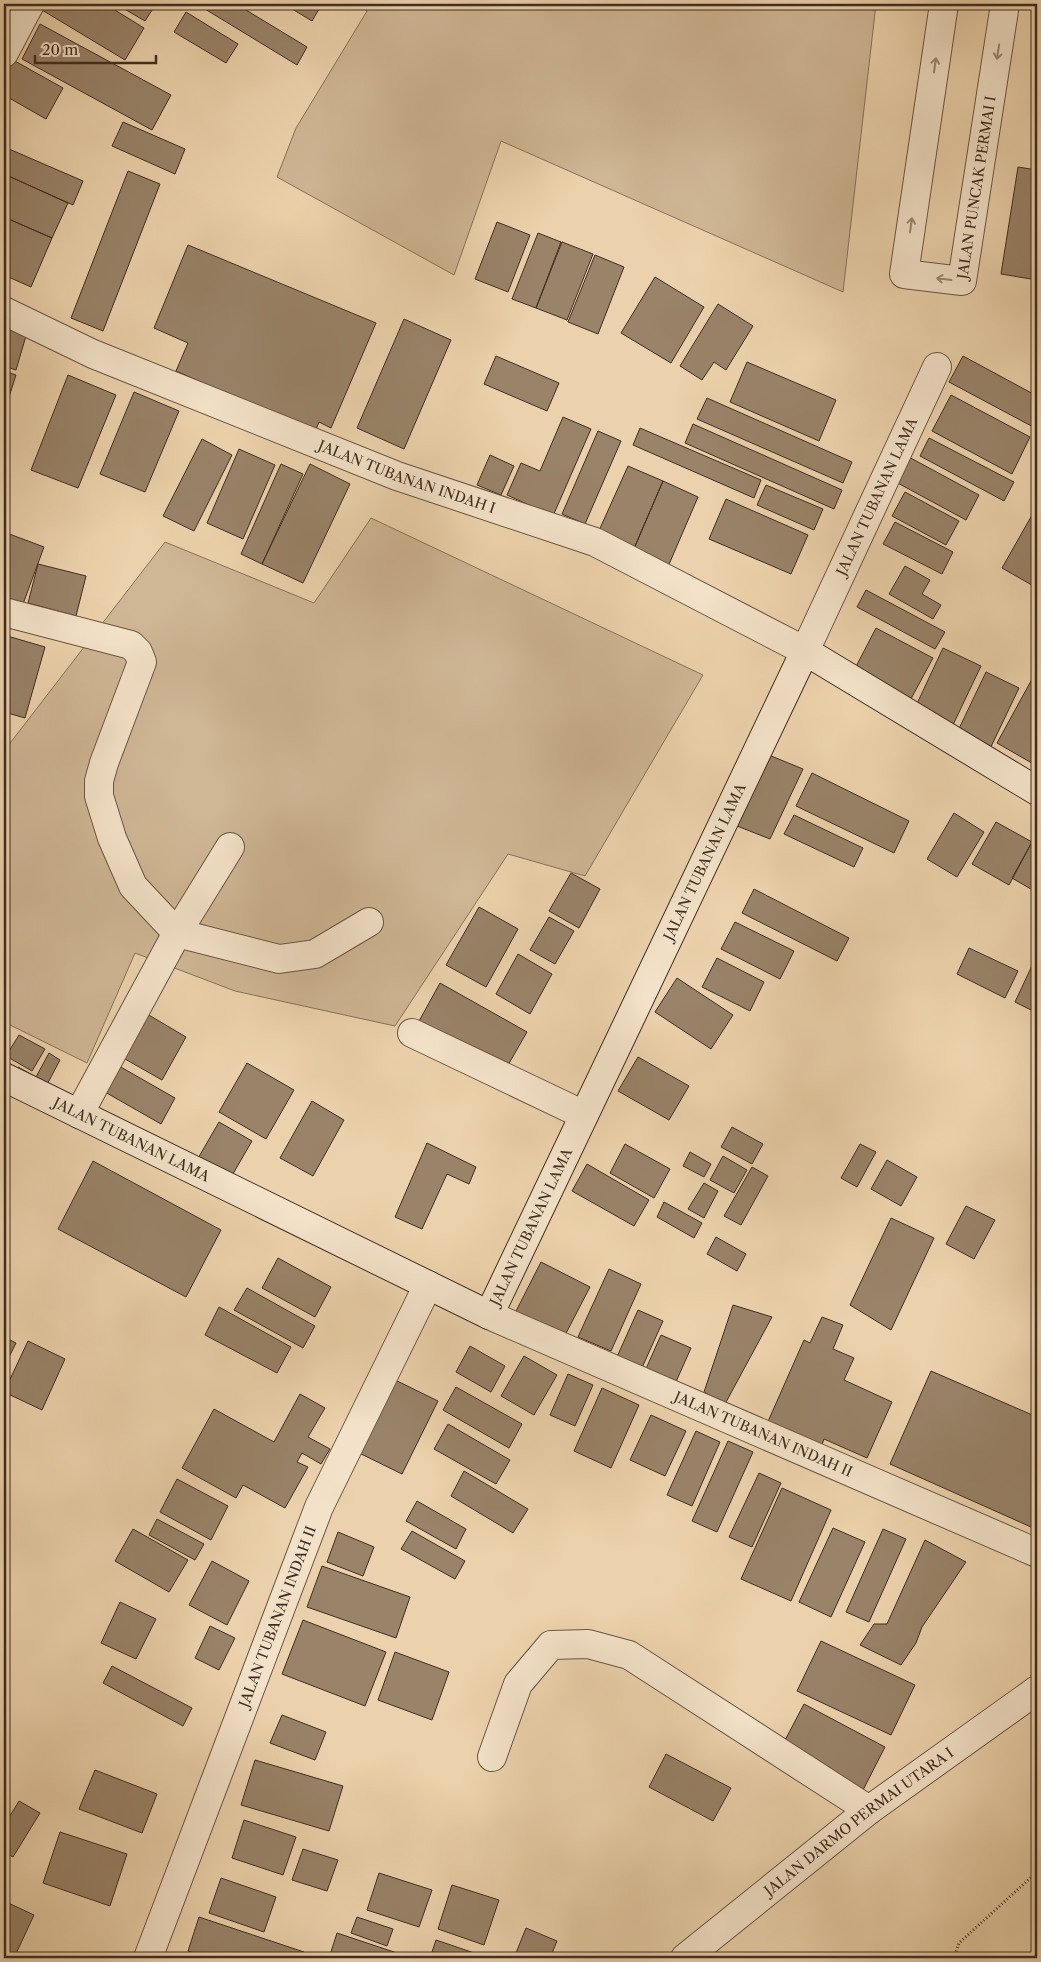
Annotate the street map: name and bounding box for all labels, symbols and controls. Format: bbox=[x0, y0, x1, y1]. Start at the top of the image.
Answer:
scale bar bbox=[35, 32, 156, 64]
text: 20 m bbox=[42, 40, 78, 59]
one-way arrow bbox=[992, 44, 1002, 60]
one-way arrow bbox=[930, 57, 940, 73]
street label: JALAN PUNCAK PERMAI I bbox=[953, 95, 1000, 282]
one-way arrow bbox=[906, 218, 916, 234]
one-way arrow bbox=[936, 274, 952, 284]
street label: JALAN TUBANAN LAMA bbox=[831, 414, 922, 580]
street label: JALAN TUBANAN INDAH I bbox=[314, 436, 498, 517]
street label: JALAN TUBANAN LAMA bbox=[659, 780, 750, 945]
street label: JALAN TUBANAN LAMA bbox=[48, 1093, 213, 1186]
street label: JALAN TUBANAN LAMA bbox=[485, 1145, 576, 1310]
street label: JALAN TUBANAN INDAH II bbox=[669, 1387, 855, 1481]
street label: JALAN TUBANAN INDAH II bbox=[234, 1523, 320, 1712]
street label: JALAN DARMO PERMAI UTARA I bbox=[759, 1744, 957, 1901]

